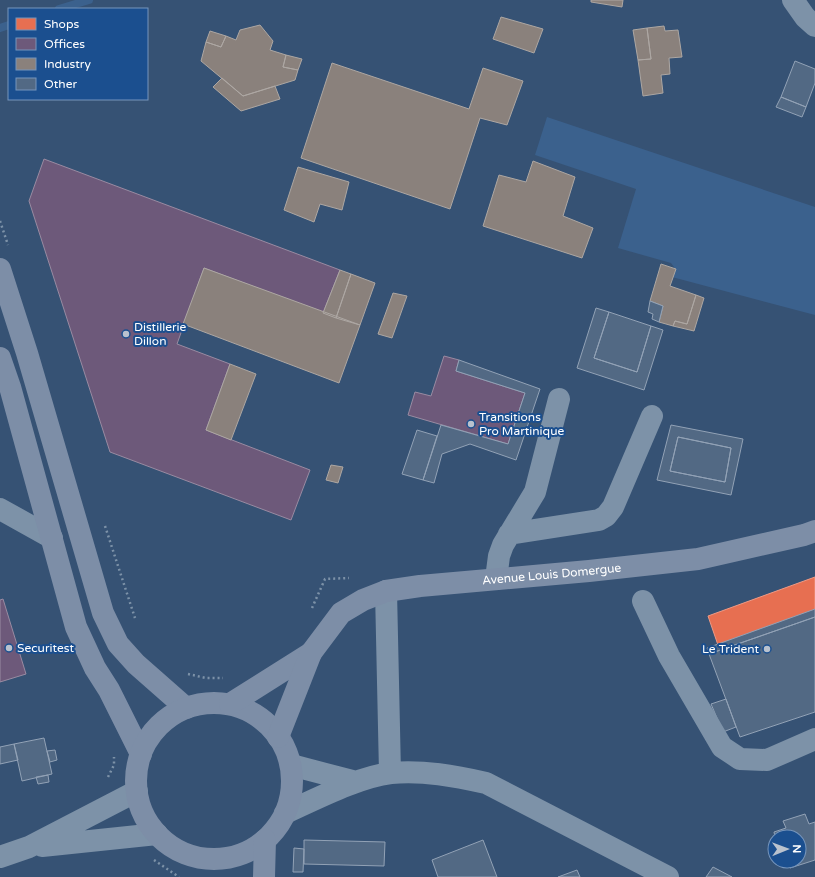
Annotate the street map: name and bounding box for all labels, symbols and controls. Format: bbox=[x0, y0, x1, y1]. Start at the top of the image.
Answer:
legend bbox=[8, 8, 148, 100]
text: Shops bbox=[44, 17, 79, 31]
text: Offices bbox=[44, 37, 85, 51]
text: Industry bbox=[44, 57, 91, 71]
text: Other bbox=[44, 77, 77, 91]
place label: Distillerie Dillon bbox=[134, 320, 187, 348]
marker: Distillerie Dillon bbox=[121, 329, 131, 339]
place label: Transitions Pro Martinique bbox=[479, 410, 564, 438]
marker: Transitions Pro Martinique bbox=[466, 419, 476, 429]
street label: Avenue Louis Domergue bbox=[481, 560, 622, 587]
place label: Securitest bbox=[17, 641, 74, 655]
place label: Le Trident bbox=[702, 642, 759, 656]
marker: Securitest bbox=[4, 643, 14, 653]
marker: Le Trident bbox=[762, 644, 772, 654]
north arrow bbox=[767, 829, 807, 869]
text: N bbox=[790, 844, 803, 853]

